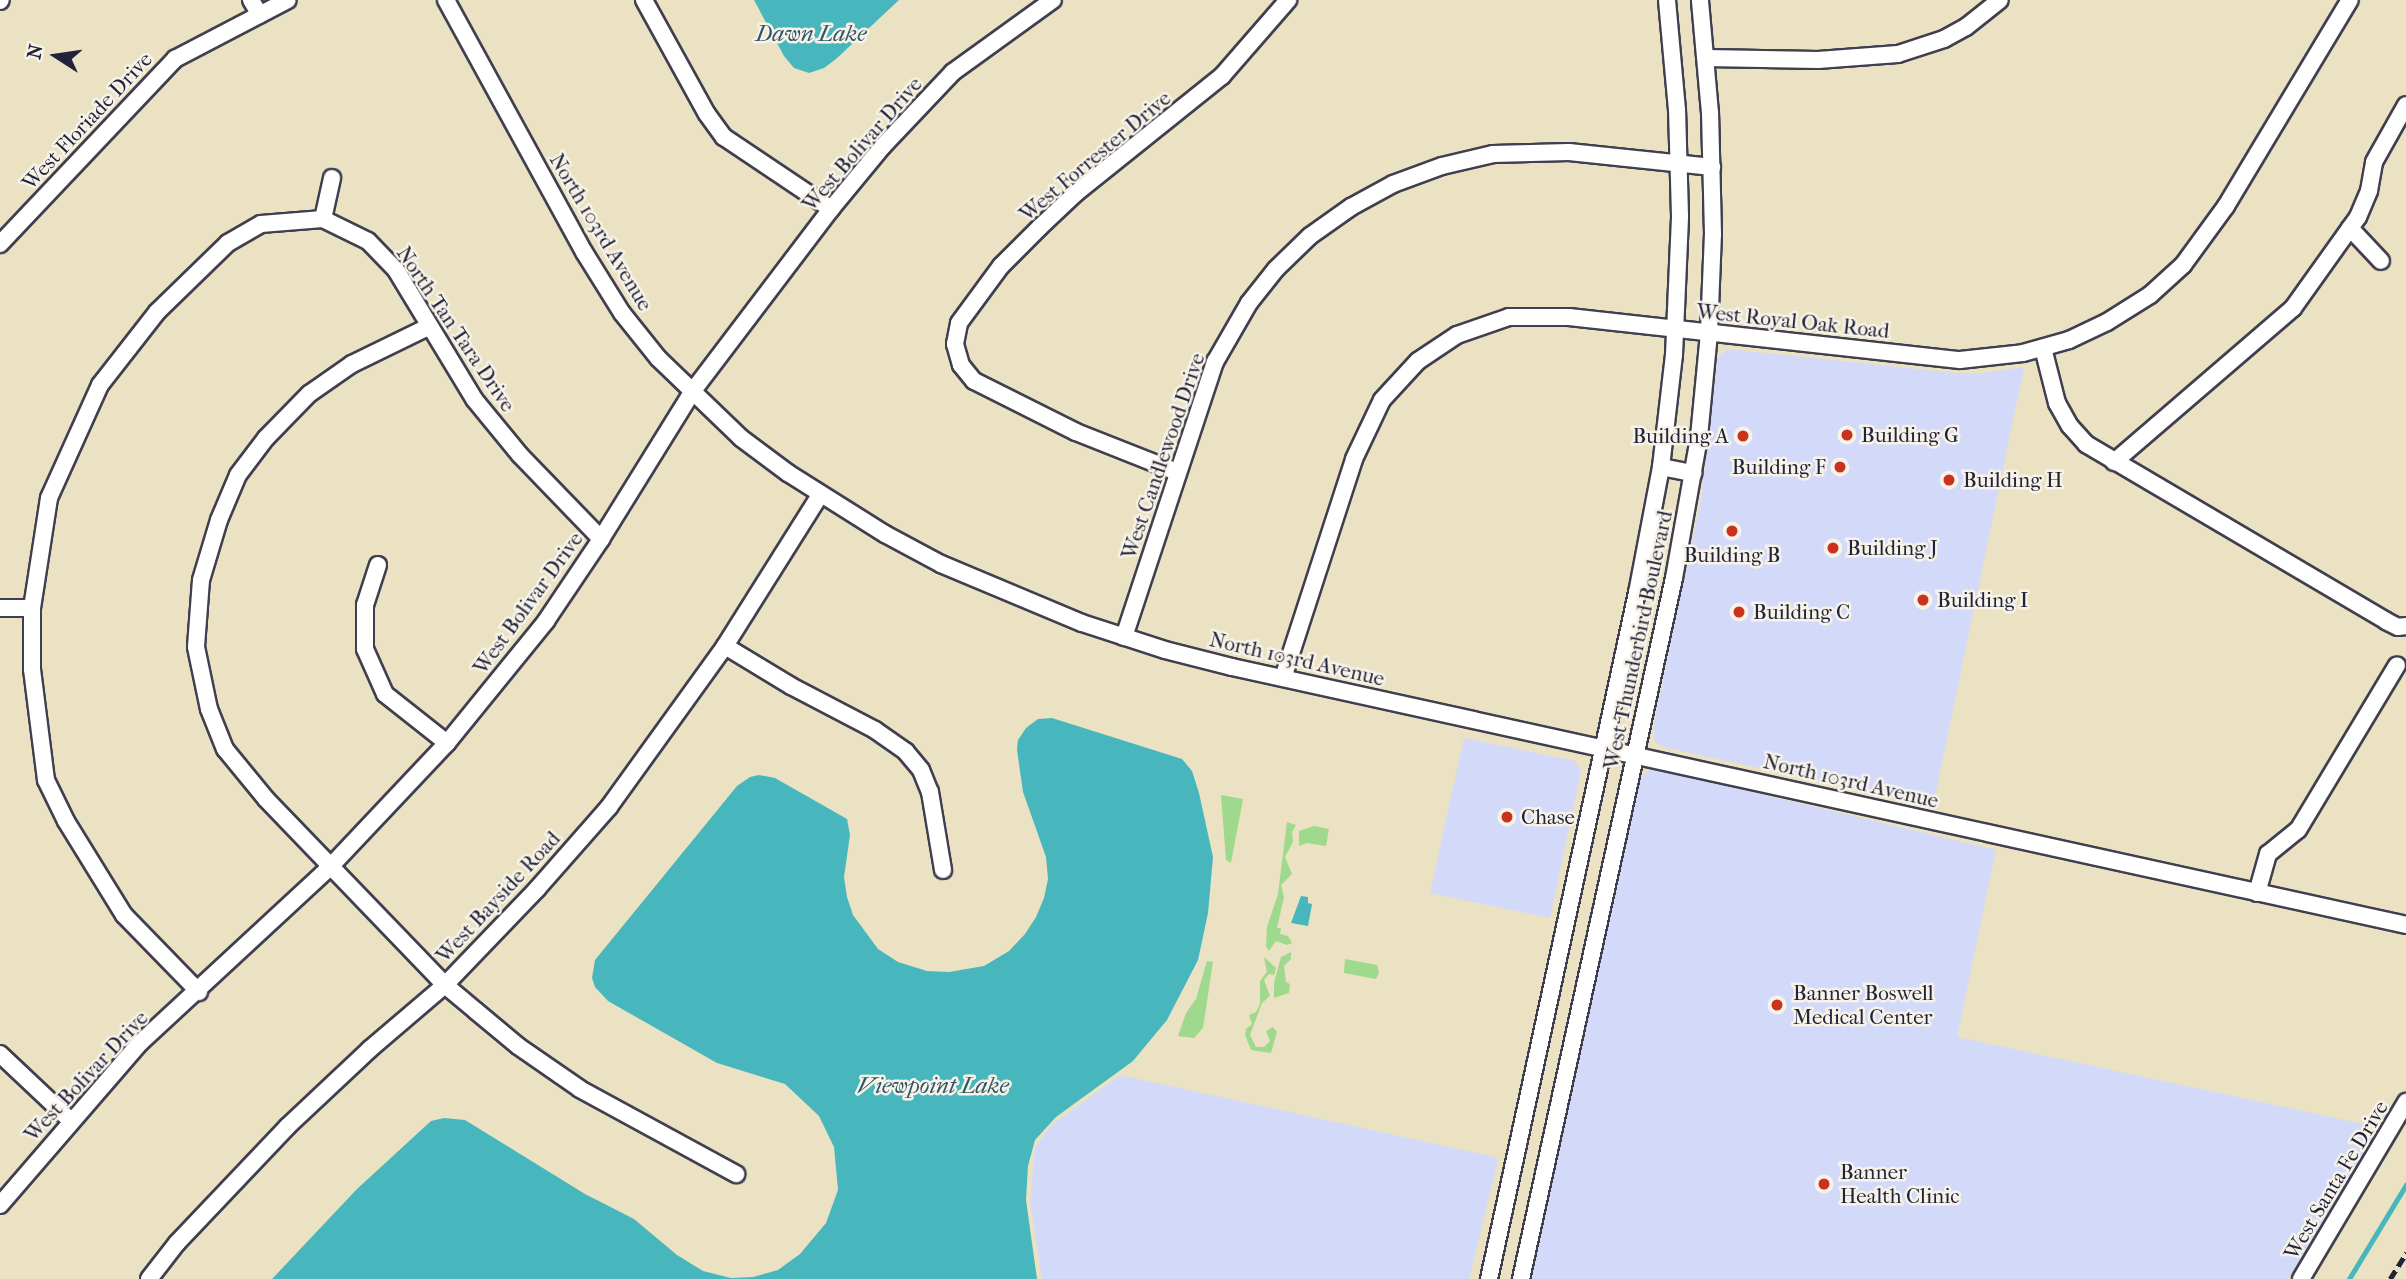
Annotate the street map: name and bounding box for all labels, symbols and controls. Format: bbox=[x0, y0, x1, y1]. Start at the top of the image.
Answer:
water label: Dawn Lake bbox=[755, 20, 867, 48]
north arrow bbox=[21, 21, 91, 91]
text: N bbox=[23, 42, 48, 61]
street label: West Floriade Drive bbox=[17, 47, 157, 195]
street label: West Bolivar Drive bbox=[797, 72, 927, 216]
street label: West Forrester Drive bbox=[1014, 85, 1176, 227]
street label: North 103rd Avenue bbox=[544, 149, 658, 315]
street label: North Tan Tara Drive bbox=[391, 241, 521, 417]
street label: West Royal Oak Road bbox=[1695, 298, 1891, 344]
street label: West Candlewood Drive bbox=[1116, 350, 1210, 562]
place label: Building G bbox=[1861, 422, 1959, 448]
place label: Building A bbox=[1632, 423, 1729, 449]
marker: Building G bbox=[1839, 427, 1855, 443]
marker: Building A bbox=[1735, 428, 1751, 444]
place label: Building F bbox=[1732, 454, 1826, 480]
marker: Building F bbox=[1832, 459, 1848, 475]
place label: Building H bbox=[1963, 467, 2063, 493]
marker: Building H bbox=[1941, 472, 1957, 488]
street label: West Thunderbird Boulevard bbox=[1598, 508, 1678, 772]
marker: Building B bbox=[1724, 523, 1740, 539]
street label: West Bolivar Drive bbox=[468, 527, 588, 679]
place label: Building J bbox=[1847, 535, 1938, 561]
marker: Building J bbox=[1825, 540, 1841, 556]
place label: Building B bbox=[1684, 542, 1780, 568]
place label: Building I bbox=[1937, 587, 2028, 613]
marker: Building I bbox=[1915, 592, 1931, 608]
place label: Building C bbox=[1753, 599, 1850, 625]
marker: Building C bbox=[1731, 604, 1747, 620]
street label: North 103rd Avenue bbox=[1207, 627, 1387, 691]
street label: North 103rd Avenue bbox=[1761, 749, 1941, 813]
place label: Chase bbox=[1521, 804, 1575, 830]
marker: Chase bbox=[1499, 809, 1515, 825]
street label: West Bayside Road bbox=[431, 826, 565, 968]
place label: Banner Boswell Medical Center bbox=[1793, 980, 1934, 1030]
marker: Banner Boswell Medical Center bbox=[1767, 995, 1787, 1015]
street label: West Bolivar Drive bbox=[19, 1005, 153, 1147]
water label: Viewpoint Lake bbox=[857, 1072, 1009, 1100]
street label: West Santa Fe Drive bbox=[2279, 1096, 2393, 1264]
place label: Banner Health Clinic bbox=[1840, 1159, 1960, 1209]
marker: Banner Health Clinic bbox=[1814, 1174, 1834, 1194]

